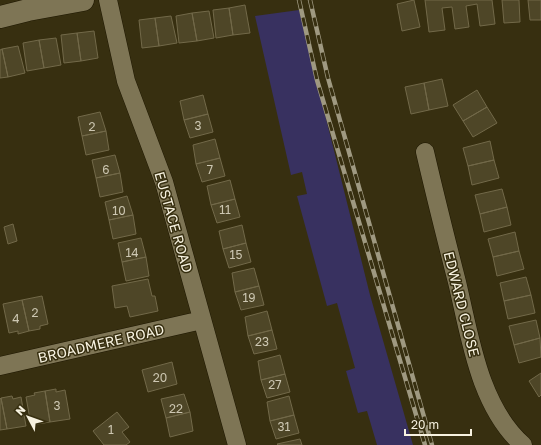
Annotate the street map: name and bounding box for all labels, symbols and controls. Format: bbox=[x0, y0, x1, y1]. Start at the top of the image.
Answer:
house number: 3 bbox=[194, 118, 202, 133]
house number: 2 bbox=[89, 119, 96, 134]
house number: 6 bbox=[102, 162, 110, 177]
house number: 7 bbox=[207, 162, 213, 177]
street label: EUSTACE ROAD bbox=[151, 169, 197, 275]
house number: 11 bbox=[219, 202, 231, 217]
house number: 10 bbox=[112, 203, 126, 218]
house number: 14 bbox=[125, 245, 139, 260]
house number: 15 bbox=[230, 247, 242, 262]
street label: EDWARD CLOSE bbox=[441, 250, 483, 358]
house number: 19 bbox=[242, 290, 256, 305]
house number: 2 bbox=[32, 305, 39, 320]
house number: 4 bbox=[12, 311, 20, 326]
street label: BROADMERE ROAD bbox=[36, 320, 166, 366]
house number: 23 bbox=[255, 334, 269, 349]
house number: 20 bbox=[153, 370, 167, 385]
house number: 27 bbox=[268, 377, 282, 392]
north arrow bbox=[8, 397, 48, 437]
house number: 3 bbox=[53, 398, 61, 413]
house number: 22 bbox=[169, 401, 183, 416]
text: N bbox=[12, 403, 28, 418]
scale bar bbox=[405, 411, 471, 437]
text: 20 m bbox=[411, 417, 439, 432]
house number: 31 bbox=[278, 419, 291, 434]
house number: 1 bbox=[108, 422, 114, 437]

